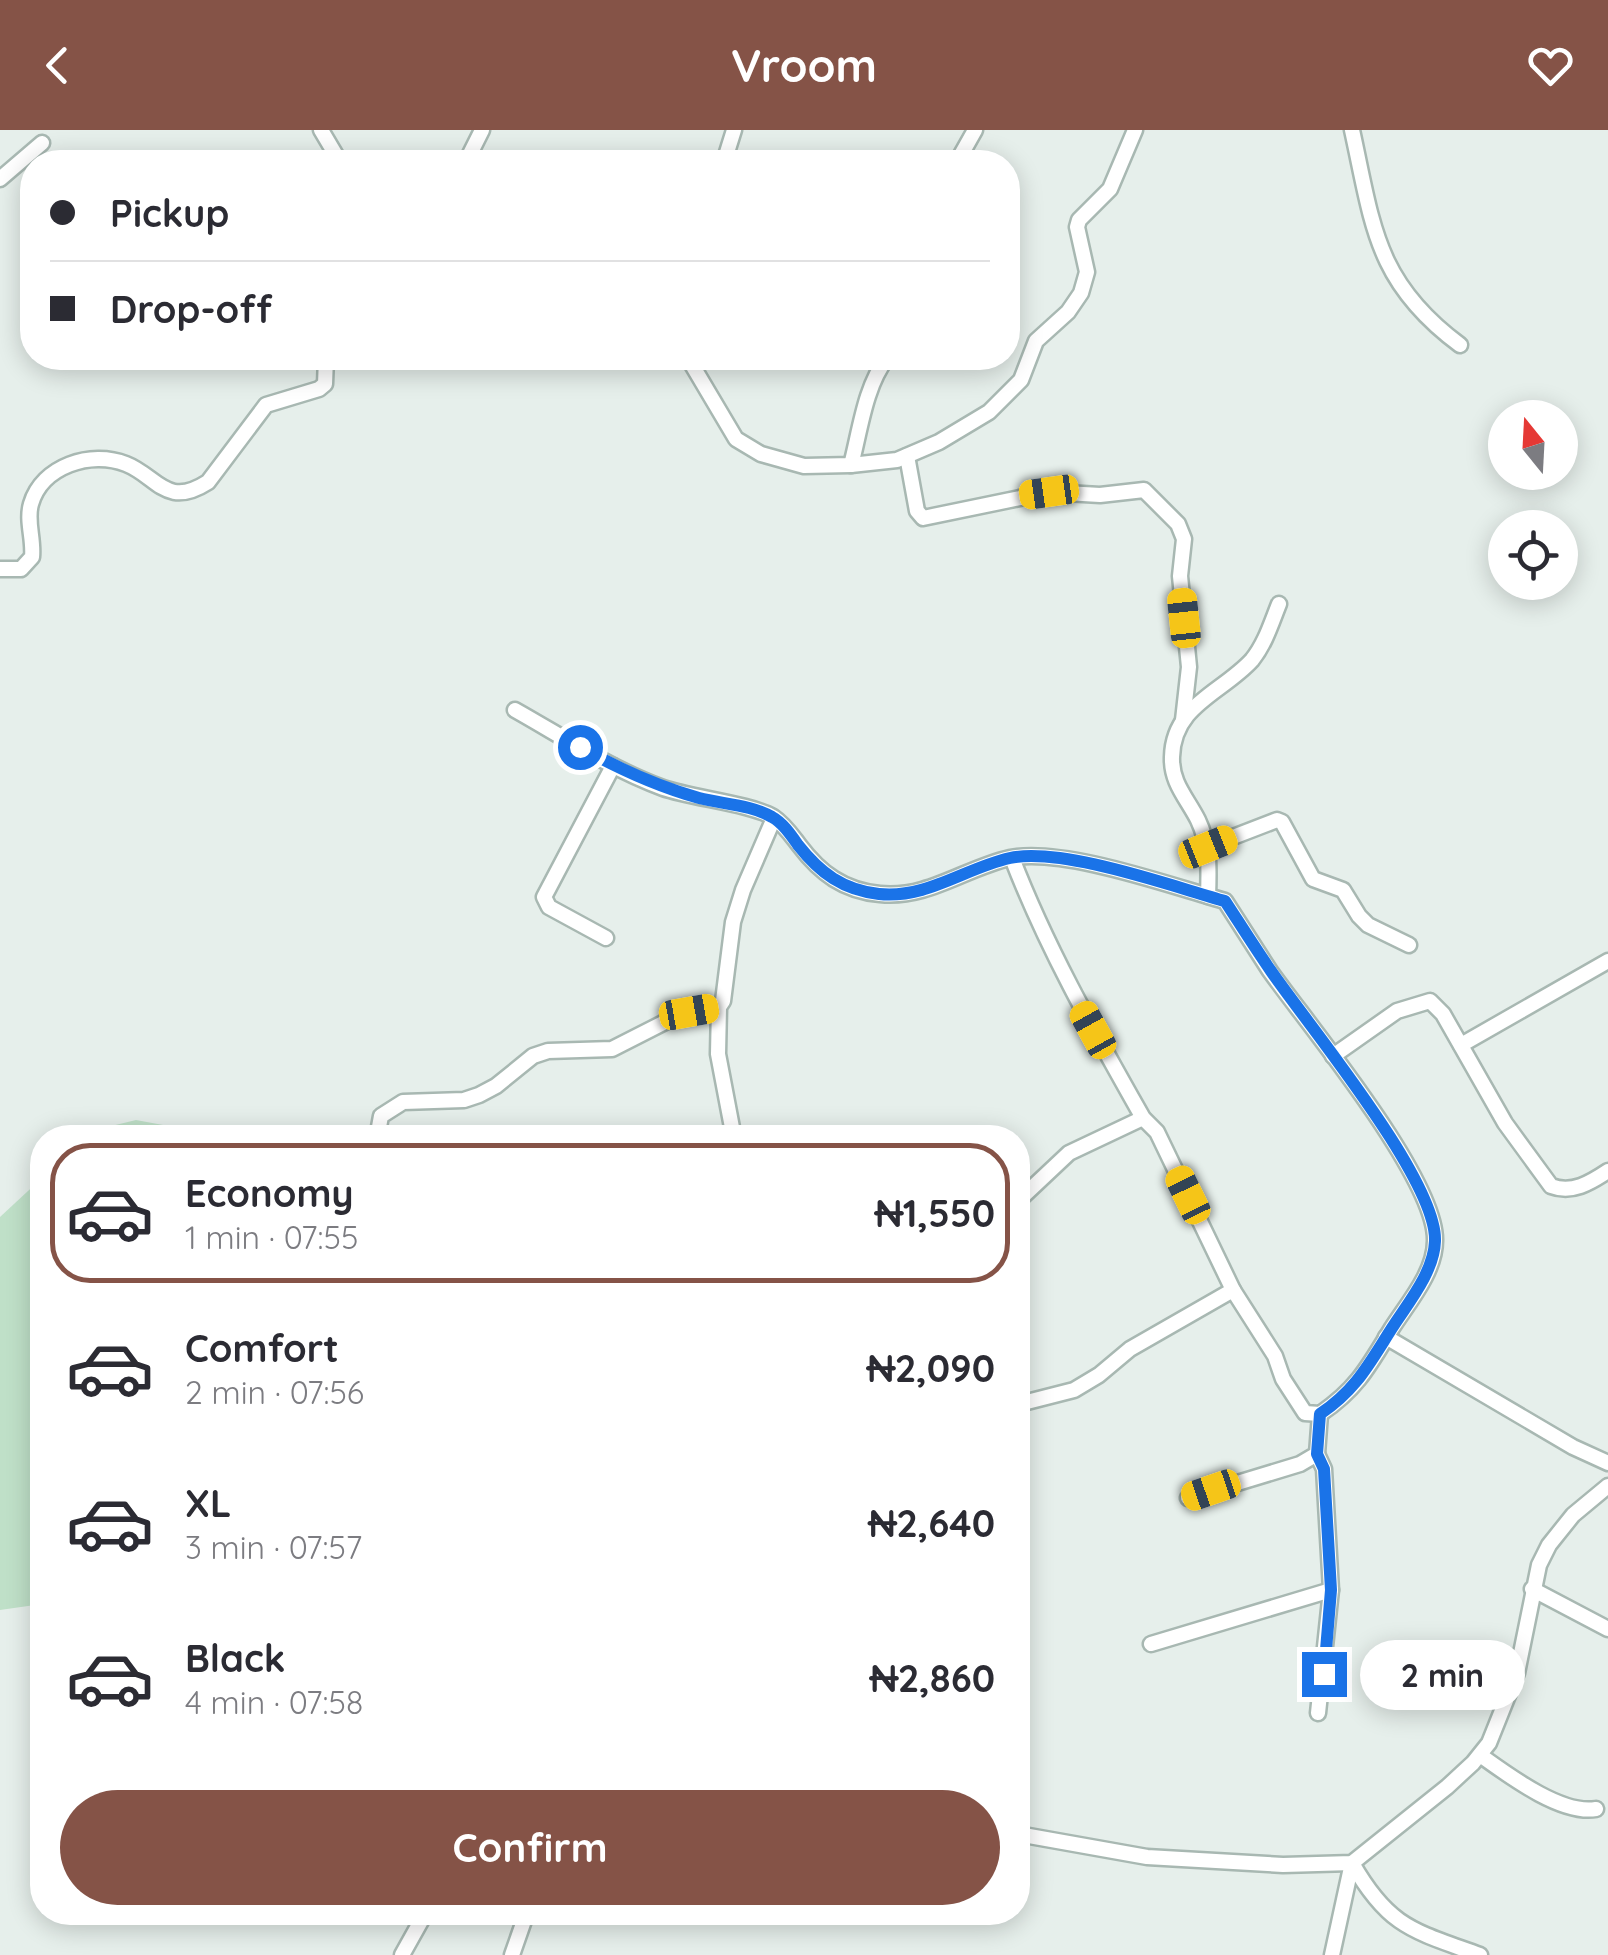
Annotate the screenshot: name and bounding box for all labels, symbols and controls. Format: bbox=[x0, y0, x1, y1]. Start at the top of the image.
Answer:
text: Vroom bbox=[731, 37, 877, 93]
icon: back bbox=[30, 38, 85, 93]
icon: heart bbox=[1523, 38, 1578, 93]
text: Pickup bbox=[110, 189, 229, 237]
text: Drop-off bbox=[110, 285, 272, 333]
north arrow bbox=[1488, 400, 1578, 490]
map controls bbox=[1488, 400, 1578, 600]
car bbox=[1017, 473, 1081, 511]
button: locate bbox=[1488, 510, 1578, 600]
car bbox=[1166, 587, 1202, 649]
route start bbox=[558, 725, 603, 770]
car bbox=[1175, 822, 1241, 872]
car bbox=[657, 992, 721, 1032]
car bbox=[1065, 996, 1121, 1064]
car bbox=[1161, 1161, 1215, 1229]
icon: car bbox=[65, 1168, 155, 1258]
text: Economy bbox=[185, 1169, 354, 1217]
text: ₦1,550 bbox=[875, 1189, 995, 1237]
text: 1 min · 07:55 bbox=[185, 1217, 358, 1257]
icon: car bbox=[65, 1323, 155, 1413]
text: Comfort bbox=[185, 1324, 339, 1372]
text: ₦2,090 bbox=[867, 1344, 995, 1392]
text: 2 min · 07:56 bbox=[185, 1372, 364, 1412]
car bbox=[1178, 1466, 1244, 1514]
icon: car bbox=[65, 1478, 155, 1568]
text: XL bbox=[185, 1479, 231, 1527]
text: ₦2,640 bbox=[868, 1499, 995, 1547]
text: 3 min · 07:57 bbox=[185, 1527, 362, 1567]
icon: car bbox=[65, 1633, 155, 1723]
text: Black bbox=[185, 1634, 285, 1682]
callout: 2 min bbox=[1359, 1639, 1524, 1709]
route end bbox=[1302, 1652, 1347, 1697]
text: ₦2,860 bbox=[870, 1654, 995, 1702]
text: 2 min bbox=[1401, 1655, 1484, 1695]
text: 4 min · 07:58 bbox=[185, 1682, 363, 1722]
button: Confirm bbox=[60, 1790, 1000, 1905]

